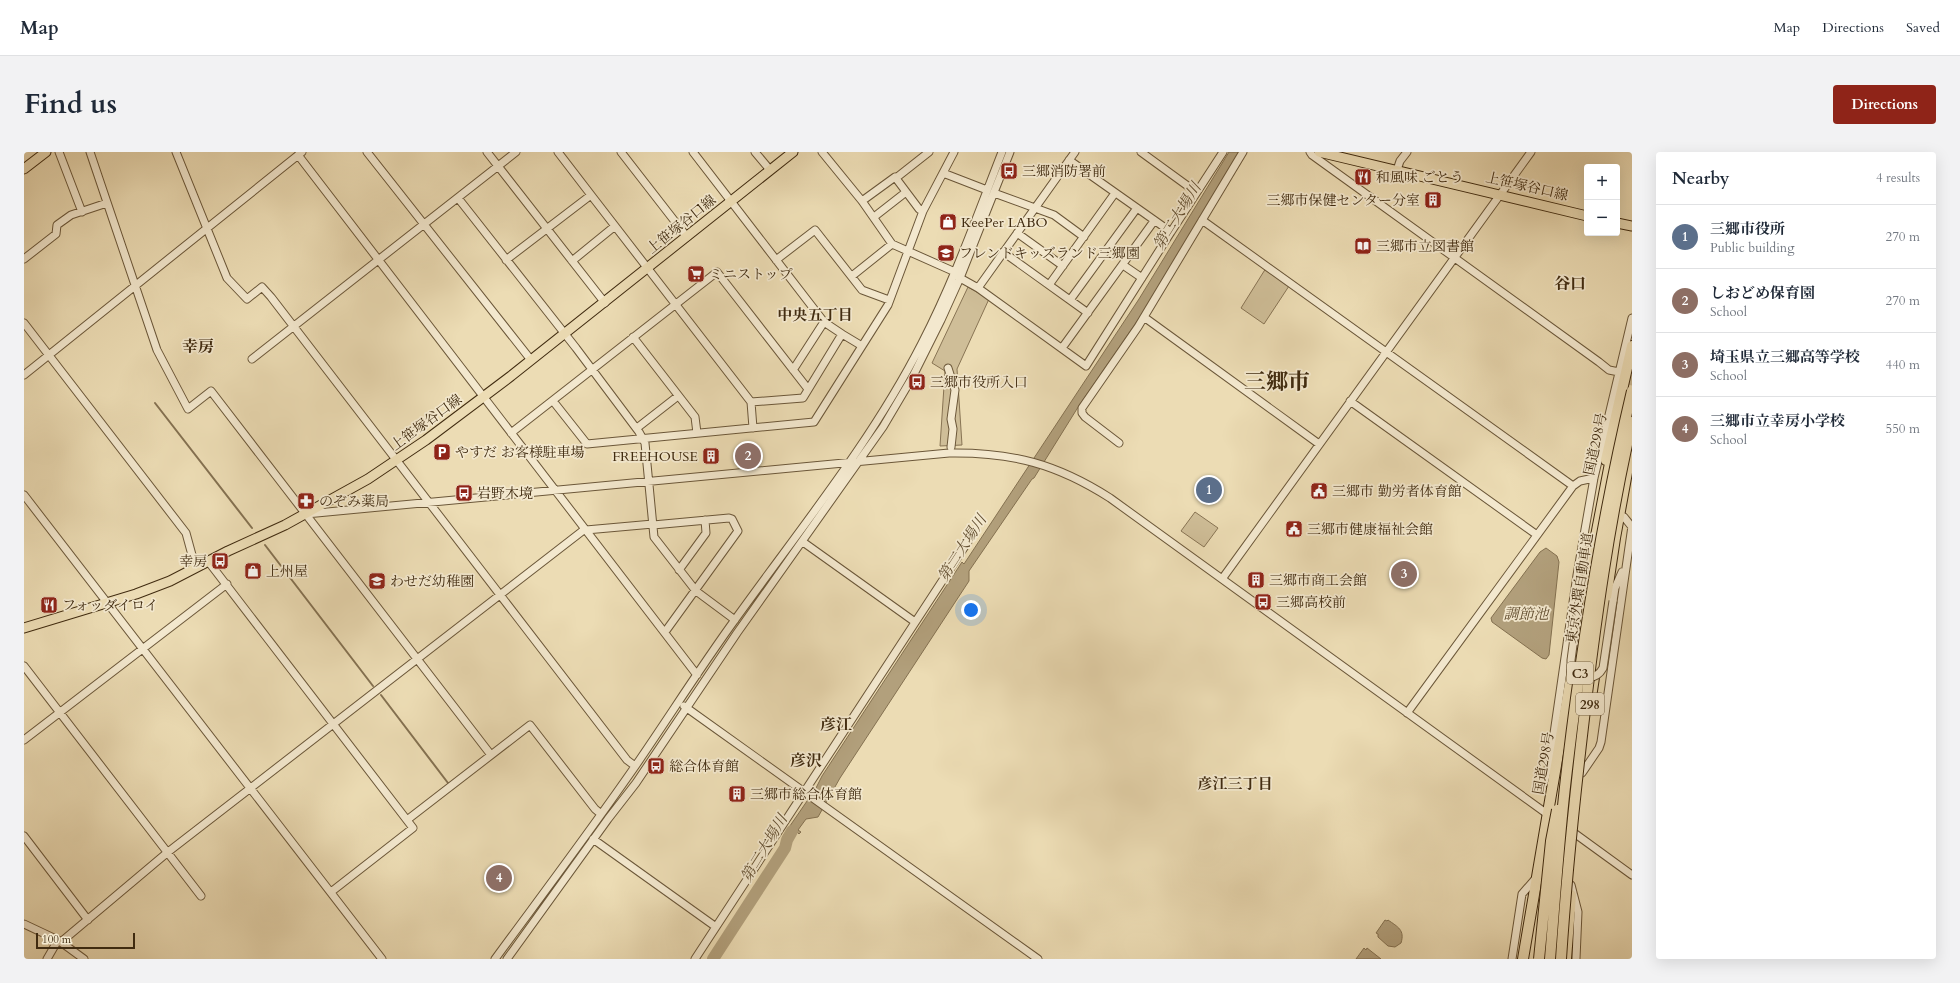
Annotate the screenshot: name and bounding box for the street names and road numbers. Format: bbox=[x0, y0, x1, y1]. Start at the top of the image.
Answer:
street label: 上笹塚谷口線 bbox=[1484, 168, 1570, 205]
street label: 上笹塚谷口線 bbox=[643, 191, 720, 258]
street label: 上笹塚谷口線 bbox=[387, 390, 466, 455]
street label: 国道298号 bbox=[1580, 411, 1611, 477]
street label: 東京外環自動車道 bbox=[1561, 531, 1598, 645]
road number: C3 bbox=[1567, 662, 1593, 684]
road number: 298 bbox=[1576, 693, 1604, 715]
street label: 国道298号 bbox=[1529, 730, 1558, 796]

